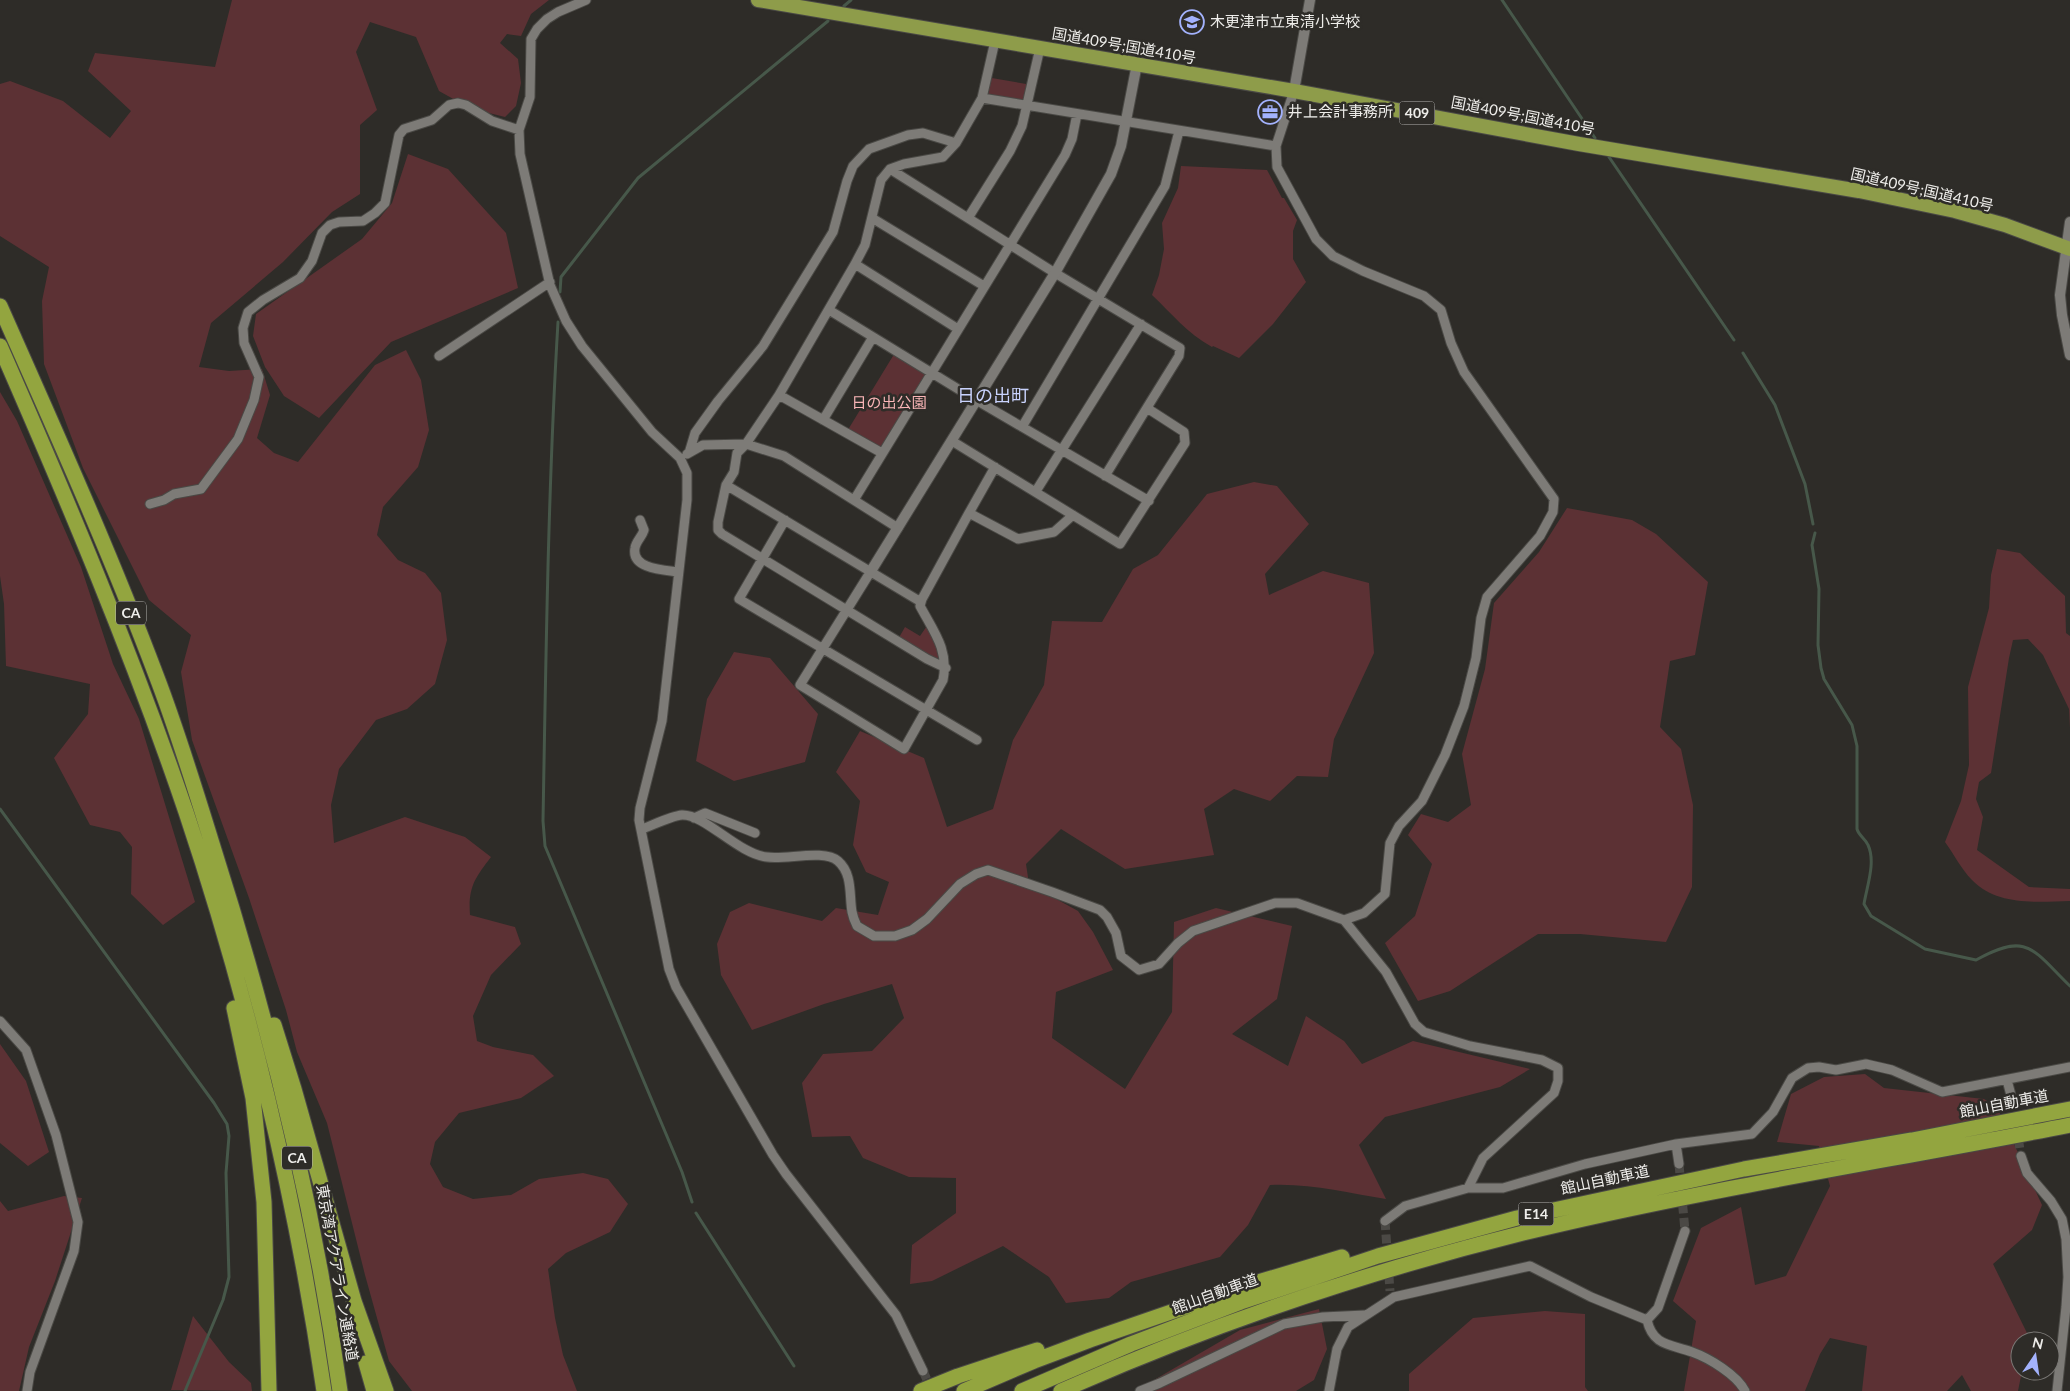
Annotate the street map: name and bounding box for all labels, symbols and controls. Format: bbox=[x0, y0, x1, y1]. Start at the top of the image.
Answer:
school or university icon: 木更津市立東清小学校 bbox=[1179, 9, 1205, 35]
place label: 木更津市立東清小学校 bbox=[1210, 12, 1360, 30]
street label: 国道409号;国道410号 bbox=[1051, 23, 1198, 67]
street label: 国道409号;国道410号 bbox=[1450, 92, 1597, 138]
office icon: 井上会計事務所 bbox=[1257, 99, 1283, 125]
place label: 井上会計事務所 bbox=[1288, 102, 1393, 120]
road number: 409 bbox=[1400, 102, 1434, 125]
street label: 国道409号;国道410号 bbox=[1849, 164, 1995, 214]
district label: 日の出町 bbox=[957, 384, 1029, 406]
park label: 日の出公園 bbox=[851, 393, 927, 411]
road number: CA bbox=[116, 602, 146, 624]
street label: 館山自動車道 bbox=[1958, 1086, 2050, 1120]
road number: CA bbox=[282, 1146, 312, 1170]
street label: 館山自動車道 bbox=[1559, 1161, 1651, 1197]
street label: 東京湾アクアライン連絡道 bbox=[314, 1183, 362, 1363]
road number: E14 bbox=[1518, 1202, 1554, 1226]
street label: 館山自動車道 bbox=[1169, 1269, 1260, 1317]
north arrow bbox=[2010, 1331, 2060, 1381]
text: N bbox=[2031, 1333, 2045, 1352]

